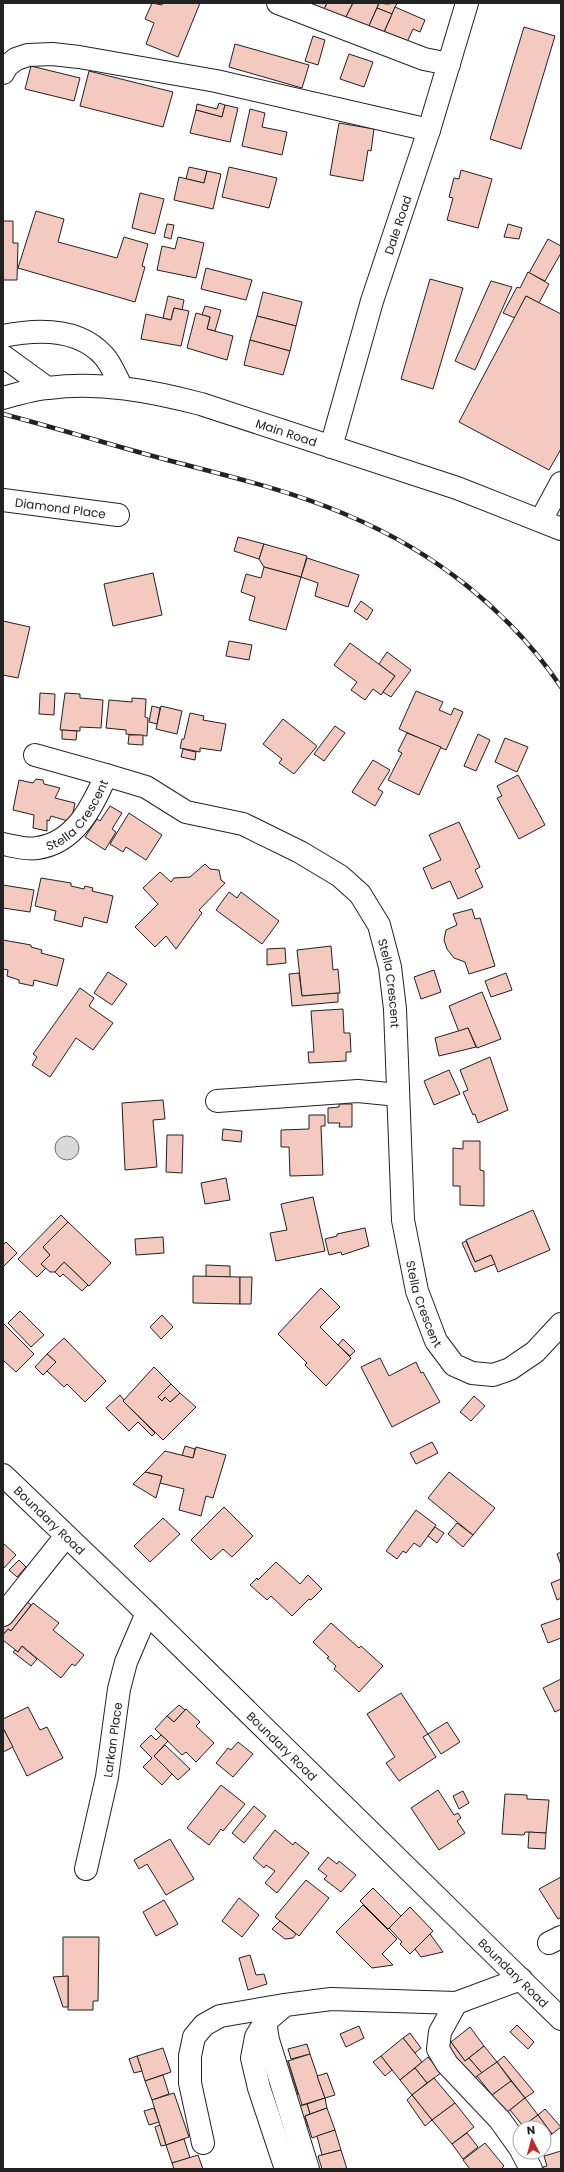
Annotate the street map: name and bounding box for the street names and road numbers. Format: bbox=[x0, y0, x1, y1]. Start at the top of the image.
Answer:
street label: Dale Road bbox=[380, 193, 415, 257]
street label: Main Road bbox=[254, 414, 319, 450]
street label: Diamond Place bbox=[14, 493, 107, 522]
street label: Stella Crescent bbox=[43, 777, 112, 854]
street label: Stella Crescent bbox=[374, 937, 404, 1028]
street label: Stella Crescent bbox=[403, 1259, 446, 1351]
street label: Boundary Road bbox=[11, 1482, 89, 1558]
street label: Larkan Place bbox=[99, 1701, 126, 1778]
street label: Boundary Road bbox=[243, 1707, 321, 1784]
street label: Boundary Road bbox=[475, 1934, 553, 2011]

